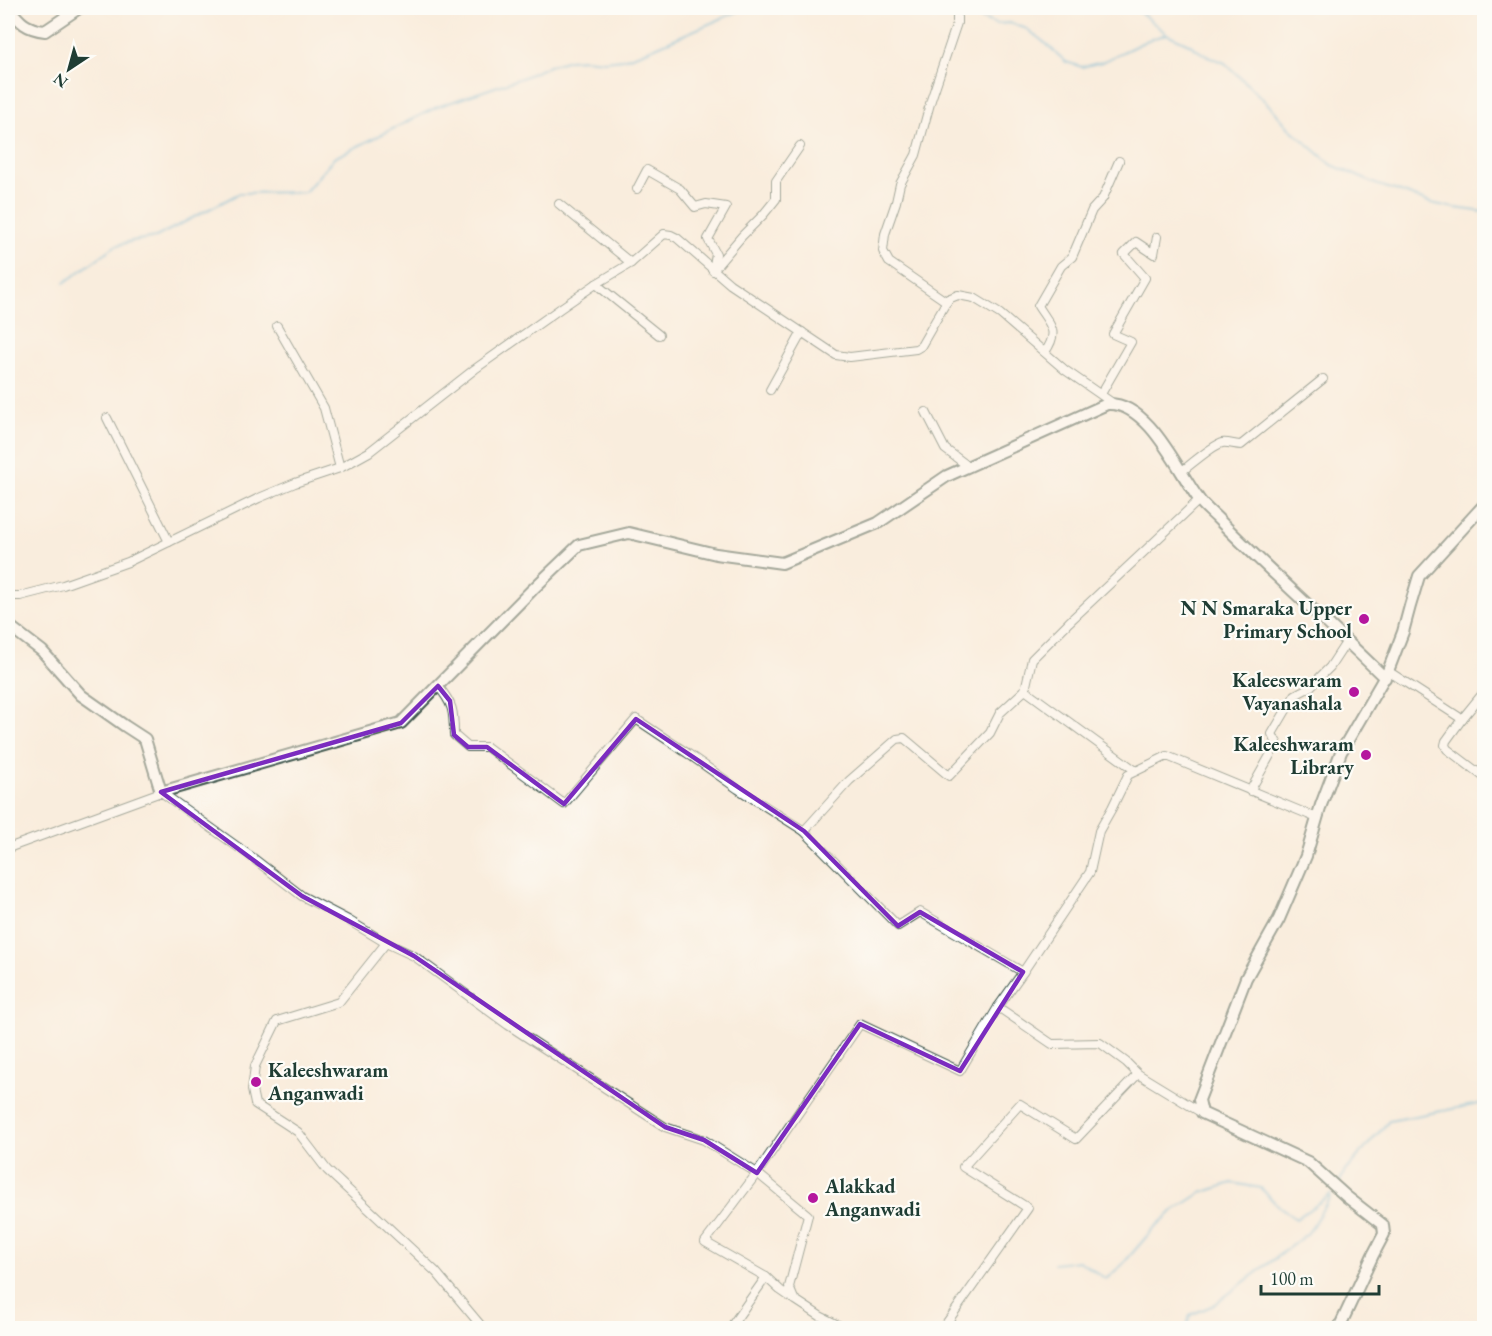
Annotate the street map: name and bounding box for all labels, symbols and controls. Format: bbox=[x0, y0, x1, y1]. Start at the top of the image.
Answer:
north arrow bbox=[39, 39, 99, 99]
text: N bbox=[49, 68, 72, 93]
place label: N N Smaraka Upper Primary School bbox=[1181, 595, 1353, 644]
marker: N N Smaraka Upper Primary School bbox=[1357, 612, 1371, 626]
place label: Kaleeswaram Vayanashala bbox=[1232, 667, 1342, 716]
marker: Kaleeswaram Vayanashala bbox=[1347, 685, 1361, 699]
place label: Kaleeshwaram Library bbox=[1234, 731, 1354, 780]
marker: Kaleeshwaram Library bbox=[1359, 748, 1373, 762]
place label: Kaleeshwaram Anganwadi bbox=[267, 1057, 388, 1106]
marker: Kaleeshwaram Anganwadi bbox=[249, 1075, 263, 1089]
place label: Alakkad Anganwadi bbox=[824, 1173, 921, 1222]
marker: Alakkad Anganwadi bbox=[806, 1191, 820, 1205]
scale bar bbox=[1261, 1258, 1380, 1296]
text: 100 m bbox=[1270, 1267, 1314, 1290]

